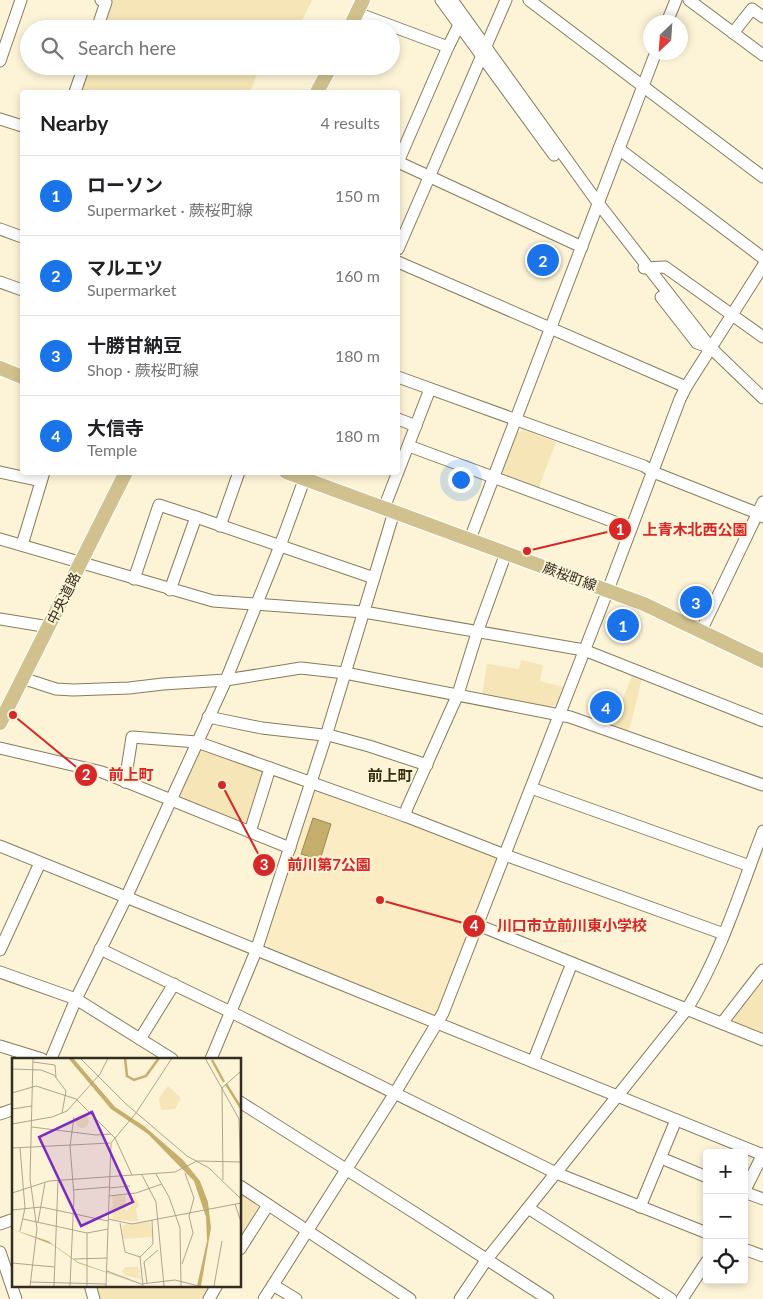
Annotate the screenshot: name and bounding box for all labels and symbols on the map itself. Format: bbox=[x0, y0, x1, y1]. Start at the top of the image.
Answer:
north arrow bbox=[643, 15, 688, 60]
pin: 2 bbox=[527, 241, 559, 279]
your location bbox=[448, 467, 474, 493]
callout: 上青木北西公園 bbox=[608, 514, 758, 544]
text: 1 bbox=[616, 520, 624, 538]
text: 上青木北西公園 bbox=[642, 520, 748, 538]
street label: 蕨桜町線 bbox=[541, 558, 599, 594]
street label: 中央道路 bbox=[43, 569, 83, 627]
pin: 3 bbox=[680, 583, 712, 621]
pin: 1 bbox=[607, 606, 639, 644]
pin: 4 bbox=[590, 688, 622, 726]
callout: 前上町 bbox=[73, 760, 163, 790]
text: 2 bbox=[82, 765, 91, 783]
text: 前上町 bbox=[108, 765, 154, 783]
district label: 前上町 bbox=[367, 766, 413, 784]
callout: 前川第7公園 bbox=[252, 850, 381, 880]
text: 3 bbox=[260, 855, 268, 873]
text: 前川第7公園 bbox=[287, 855, 371, 873]
callout: 川口市立前川東小学校 bbox=[462, 911, 657, 941]
text: 4 bbox=[470, 916, 479, 934]
text: 川口市立前川東小学校 bbox=[497, 916, 647, 934]
inset map bbox=[12, 1058, 241, 1286]

